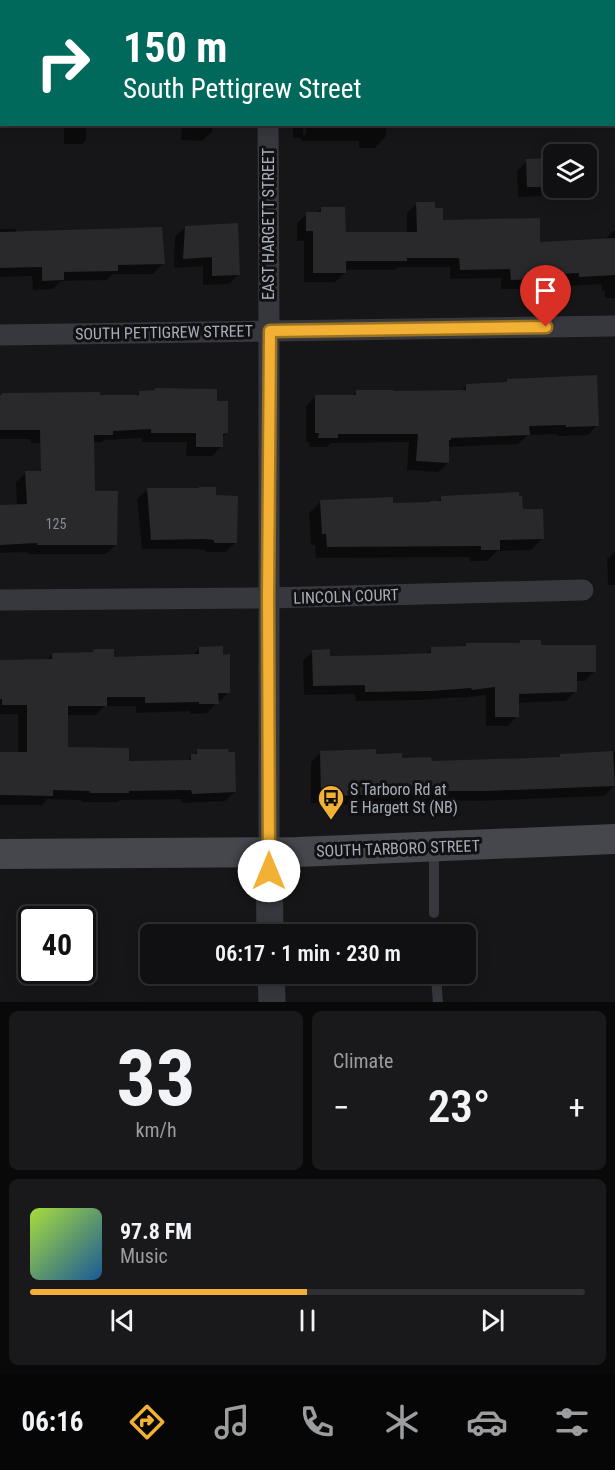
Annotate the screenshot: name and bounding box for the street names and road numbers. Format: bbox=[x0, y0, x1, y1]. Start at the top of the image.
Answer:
street label: EAST HARGETT STREET bbox=[259, 148, 278, 300]
street label: SOUTH PETTIGREW STREET bbox=[75, 321, 253, 344]
street label: LINCOLN COURT bbox=[293, 585, 399, 608]
street label: SOUTH TARBORO STREET bbox=[316, 836, 480, 861]

